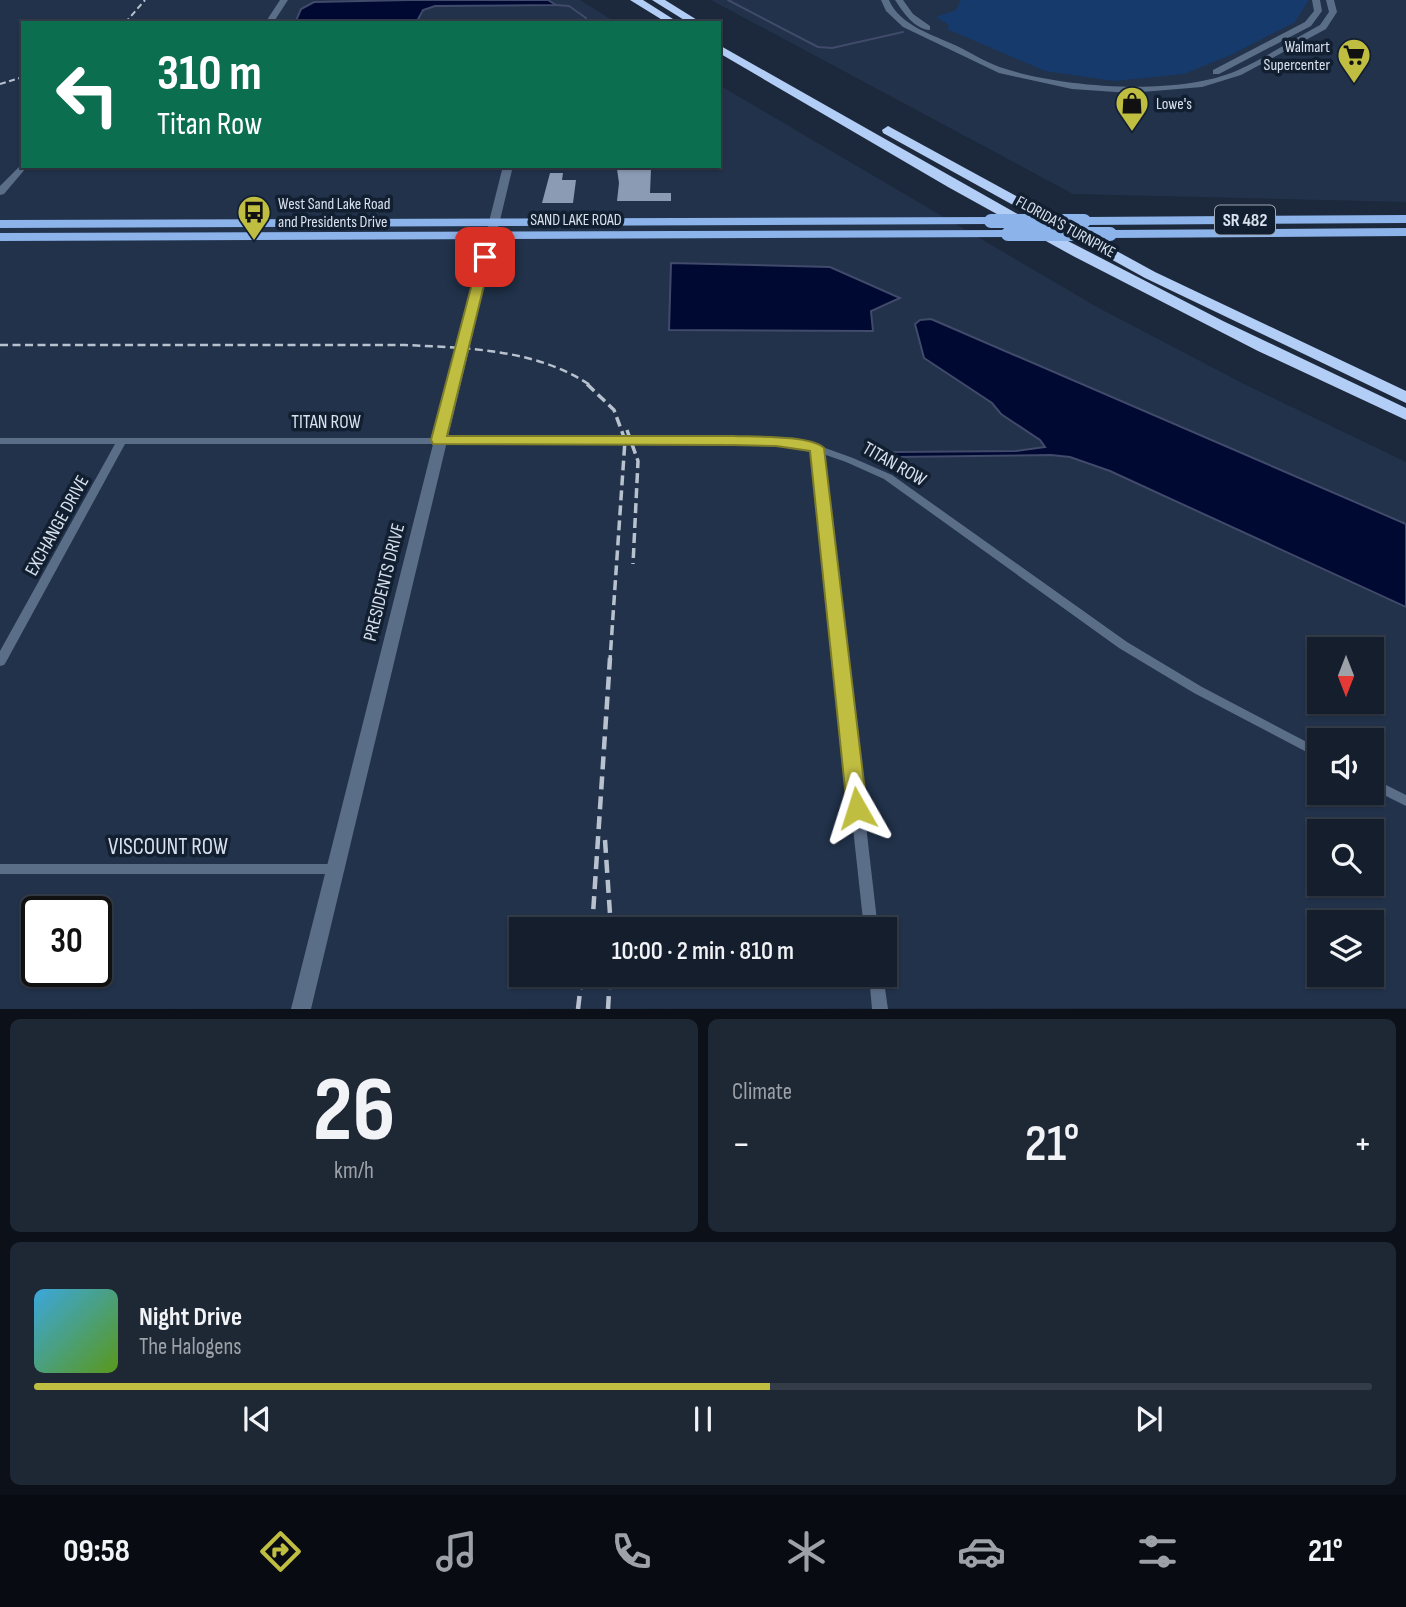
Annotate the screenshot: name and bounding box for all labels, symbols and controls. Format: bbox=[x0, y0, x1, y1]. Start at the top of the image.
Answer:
supermarket icon: Walmart Supercenter bbox=[1335, 36, 1373, 85]
place label: Walmart Supercenter bbox=[1264, 38, 1330, 75]
text: 310 m bbox=[157, 45, 262, 104]
icon: left bbox=[42, 49, 133, 140]
shop icon: Lowe's bbox=[1113, 84, 1151, 133]
place label: Lowe's bbox=[1156, 95, 1192, 114]
text: Titan Row bbox=[157, 105, 262, 144]
street label: FLORIDA'S TURNPIKE bbox=[1012, 192, 1118, 262]
bus stop icon: West Sand Lake Road and Presidents Drive bbox=[235, 193, 273, 242]
place label: West Sand Lake Road and Presidents Drive bbox=[278, 195, 390, 232]
road number: SR 482 bbox=[1215, 205, 1275, 234]
street label: SAND LAKE ROAD bbox=[530, 211, 622, 230]
pin bbox=[455, 227, 515, 287]
icon: arrive bbox=[466, 238, 504, 276]
street label: TITAN ROW bbox=[291, 411, 361, 434]
street label: TITAN ROW bbox=[858, 437, 931, 492]
street label: EXCHANGE DRIVE bbox=[20, 472, 94, 580]
street label: PRESIDENTS DRIVE bbox=[359, 521, 410, 644]
north arrow bbox=[1307, 637, 1384, 714]
map controls bbox=[1307, 637, 1384, 987]
button: sound bbox=[1307, 728, 1384, 805]
position arrow bbox=[820, 771, 894, 845]
button: search bbox=[1307, 819, 1384, 896]
street label: VISCOUNT ROW bbox=[108, 833, 228, 861]
speed limit sign: 30 bbox=[21, 896, 112, 987]
button: layers bbox=[1307, 910, 1384, 987]
text: 10:00 · 2 min · 810 m bbox=[612, 936, 794, 967]
text: 26 bbox=[313, 1057, 395, 1166]
text: Climate bbox=[732, 1078, 792, 1106]
text: 21° bbox=[1025, 1113, 1079, 1176]
text: − bbox=[732, 1122, 751, 1167]
text: + bbox=[1353, 1122, 1372, 1167]
text: km/h bbox=[334, 1157, 374, 1185]
text: Night Drive bbox=[139, 1302, 242, 1333]
text: The Halogens bbox=[139, 1333, 242, 1361]
icon: previous bbox=[238, 1400, 276, 1438]
icon: pause bbox=[684, 1400, 722, 1438]
icon: next bbox=[1130, 1400, 1168, 1438]
icon: directions bbox=[256, 1527, 305, 1576]
icon: music bbox=[432, 1527, 481, 1576]
icon: phone bbox=[607, 1527, 656, 1576]
icon: climate bbox=[782, 1527, 831, 1576]
icon: car bbox=[957, 1527, 1006, 1576]
icon: filters bbox=[1133, 1527, 1182, 1576]
text: 09:58 bbox=[63, 1532, 130, 1571]
text: 21° bbox=[1308, 1532, 1343, 1571]

